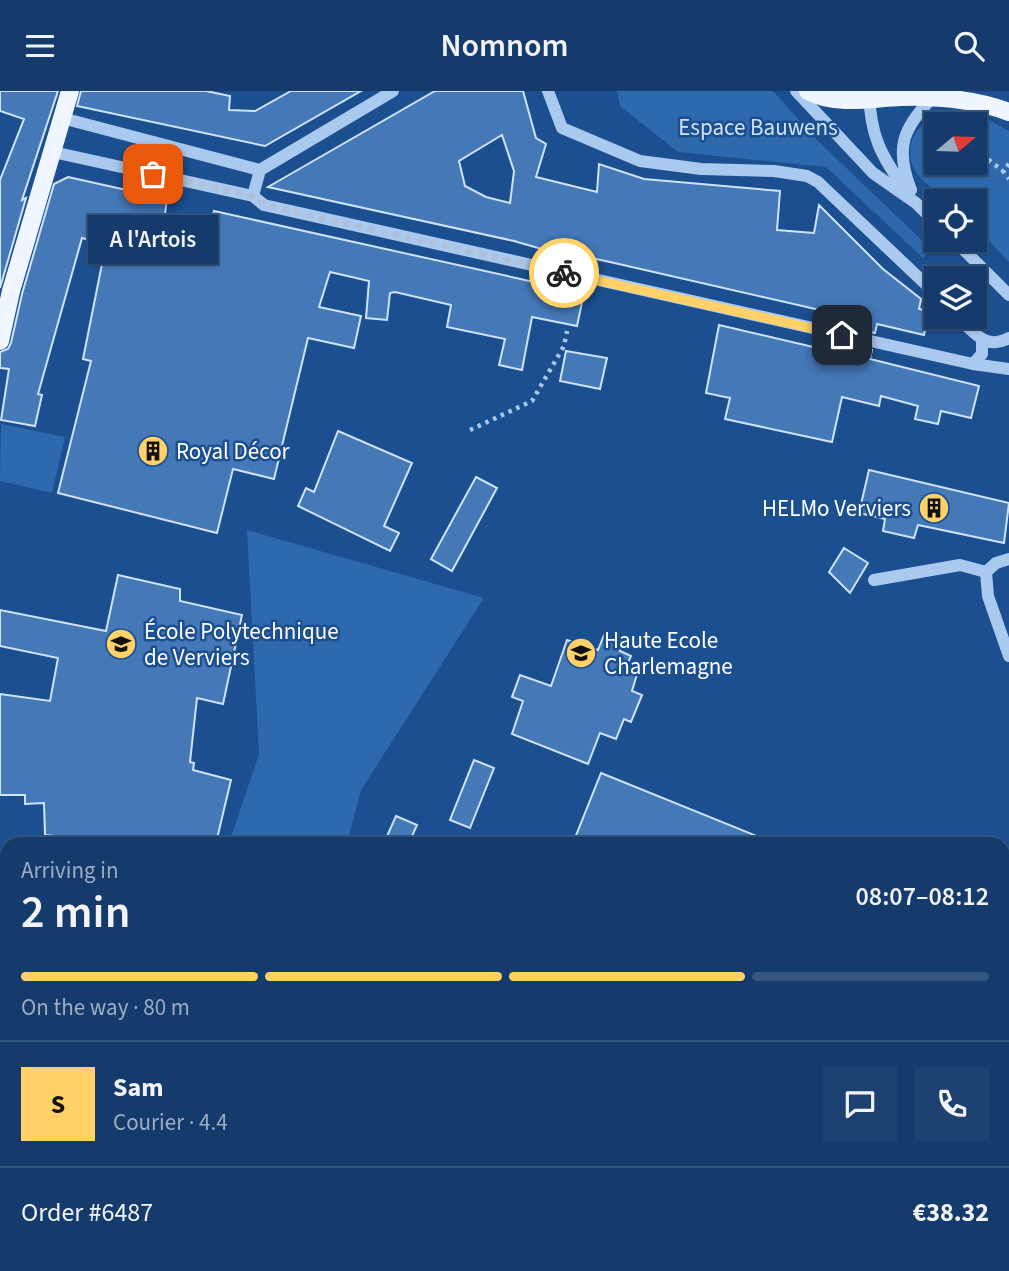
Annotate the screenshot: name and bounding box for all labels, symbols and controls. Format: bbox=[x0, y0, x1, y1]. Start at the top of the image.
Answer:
text: Nomnom bbox=[440, 23, 569, 69]
icon: menu bbox=[21, 27, 59, 65]
icon: search bbox=[950, 27, 988, 65]
park label: Espace Bauwens bbox=[678, 111, 838, 144]
north arrow bbox=[924, 112, 987, 175]
map controls bbox=[924, 112, 987, 329]
pin bbox=[123, 144, 183, 204]
icon: bag bbox=[134, 155, 172, 193]
button: locate bbox=[924, 189, 987, 252]
callout: A l'Artois bbox=[88, 216, 218, 265]
text: A l'Artois bbox=[110, 223, 196, 256]
courier bbox=[529, 238, 599, 308]
icon: bike bbox=[545, 254, 583, 292]
button: layers bbox=[924, 266, 987, 329]
pin bbox=[812, 305, 872, 365]
icon: home bbox=[823, 316, 861, 354]
building icon: Royal Décor bbox=[136, 434, 170, 468]
place label: Royal Décor bbox=[176, 435, 291, 468]
building icon: HELMo Verviers bbox=[917, 491, 951, 525]
place label: HELMo Verviers bbox=[762, 492, 911, 525]
place label: École Polytechnique de Verviers bbox=[144, 615, 339, 674]
place label: Haute Ecole Charlemagne bbox=[604, 624, 733, 683]
school or university icon: École Polytechnique de Verviers bbox=[104, 627, 138, 661]
school or university icon: Haute Ecole Charlemagne bbox=[564, 636, 598, 670]
text: Arriving in bbox=[21, 854, 119, 887]
text: 08:07–08:12 bbox=[856, 878, 989, 915]
text: 2 min bbox=[21, 880, 130, 945]
text: On the way · 80 m bbox=[21, 991, 190, 1024]
button: chat bbox=[823, 1067, 897, 1141]
button: phone bbox=[915, 1067, 989, 1141]
text: Sam bbox=[113, 1069, 163, 1106]
text: S bbox=[51, 1086, 65, 1123]
text: Courier · 4.4 bbox=[113, 1106, 228, 1139]
text: Order #6487 bbox=[21, 1194, 153, 1231]
text: €38.32 bbox=[913, 1194, 989, 1231]

